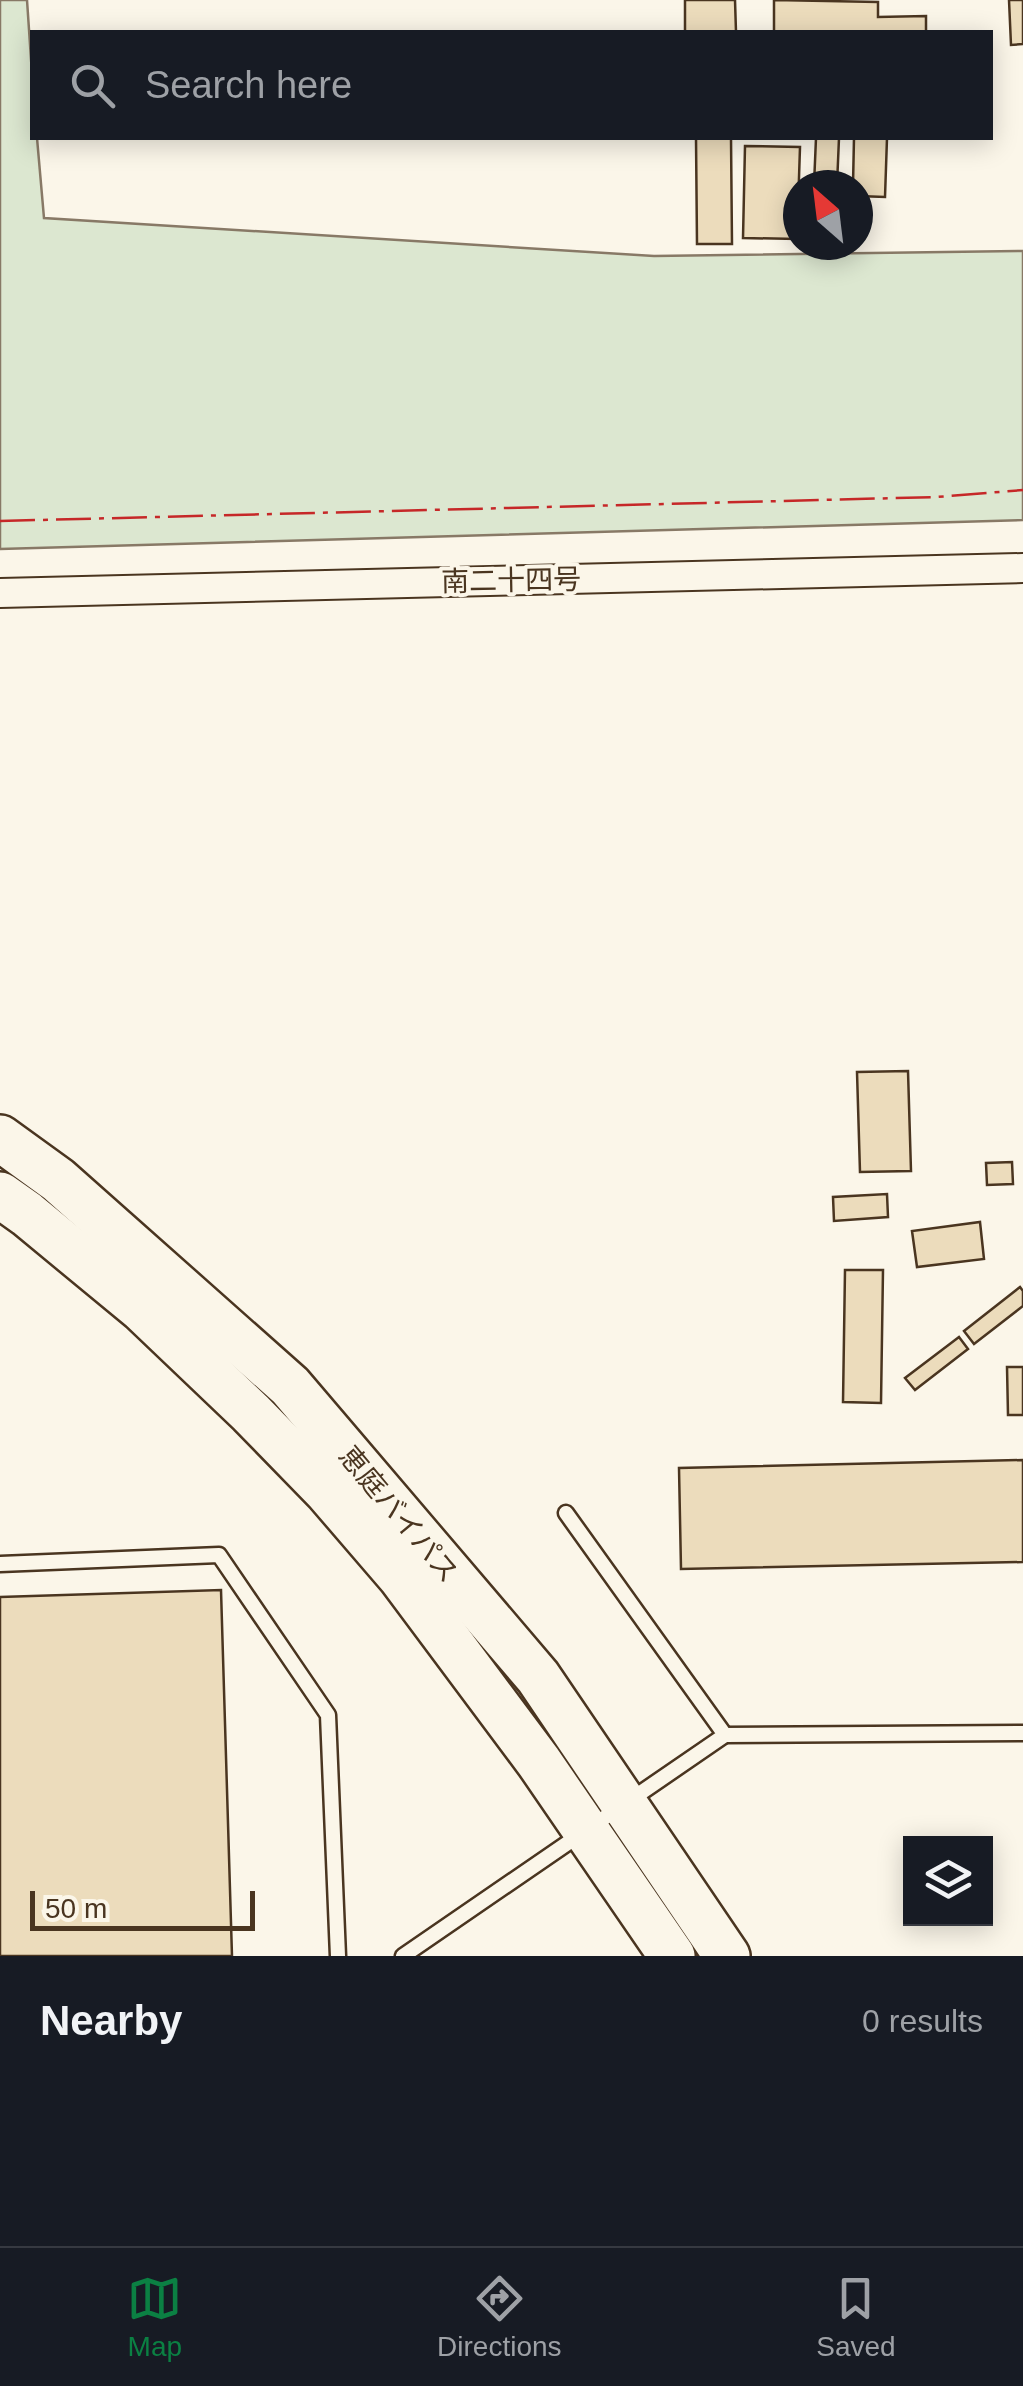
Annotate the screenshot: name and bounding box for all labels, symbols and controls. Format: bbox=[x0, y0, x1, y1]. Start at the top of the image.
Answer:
search box bbox=[30, 30, 993, 140]
icon: search bbox=[65, 58, 120, 113]
text: Search here bbox=[145, 64, 352, 106]
north arrow bbox=[783, 170, 873, 260]
street label: 南二十四号 bbox=[441, 564, 581, 597]
street label: 恵庭バイパス bbox=[333, 1440, 464, 1588]
map controls bbox=[903, 1836, 993, 1926]
button: layers bbox=[903, 1836, 993, 1926]
scale bar bbox=[30, 1886, 255, 1930]
text: 50 m bbox=[45, 1893, 107, 1924]
text: Nearby bbox=[40, 1997, 182, 2044]
text: 0 results bbox=[862, 2003, 983, 2039]
tab: Map bbox=[127, 2271, 182, 2363]
tab: Directions bbox=[437, 2271, 562, 2363]
tab: Saved bbox=[816, 2271, 896, 2363]

